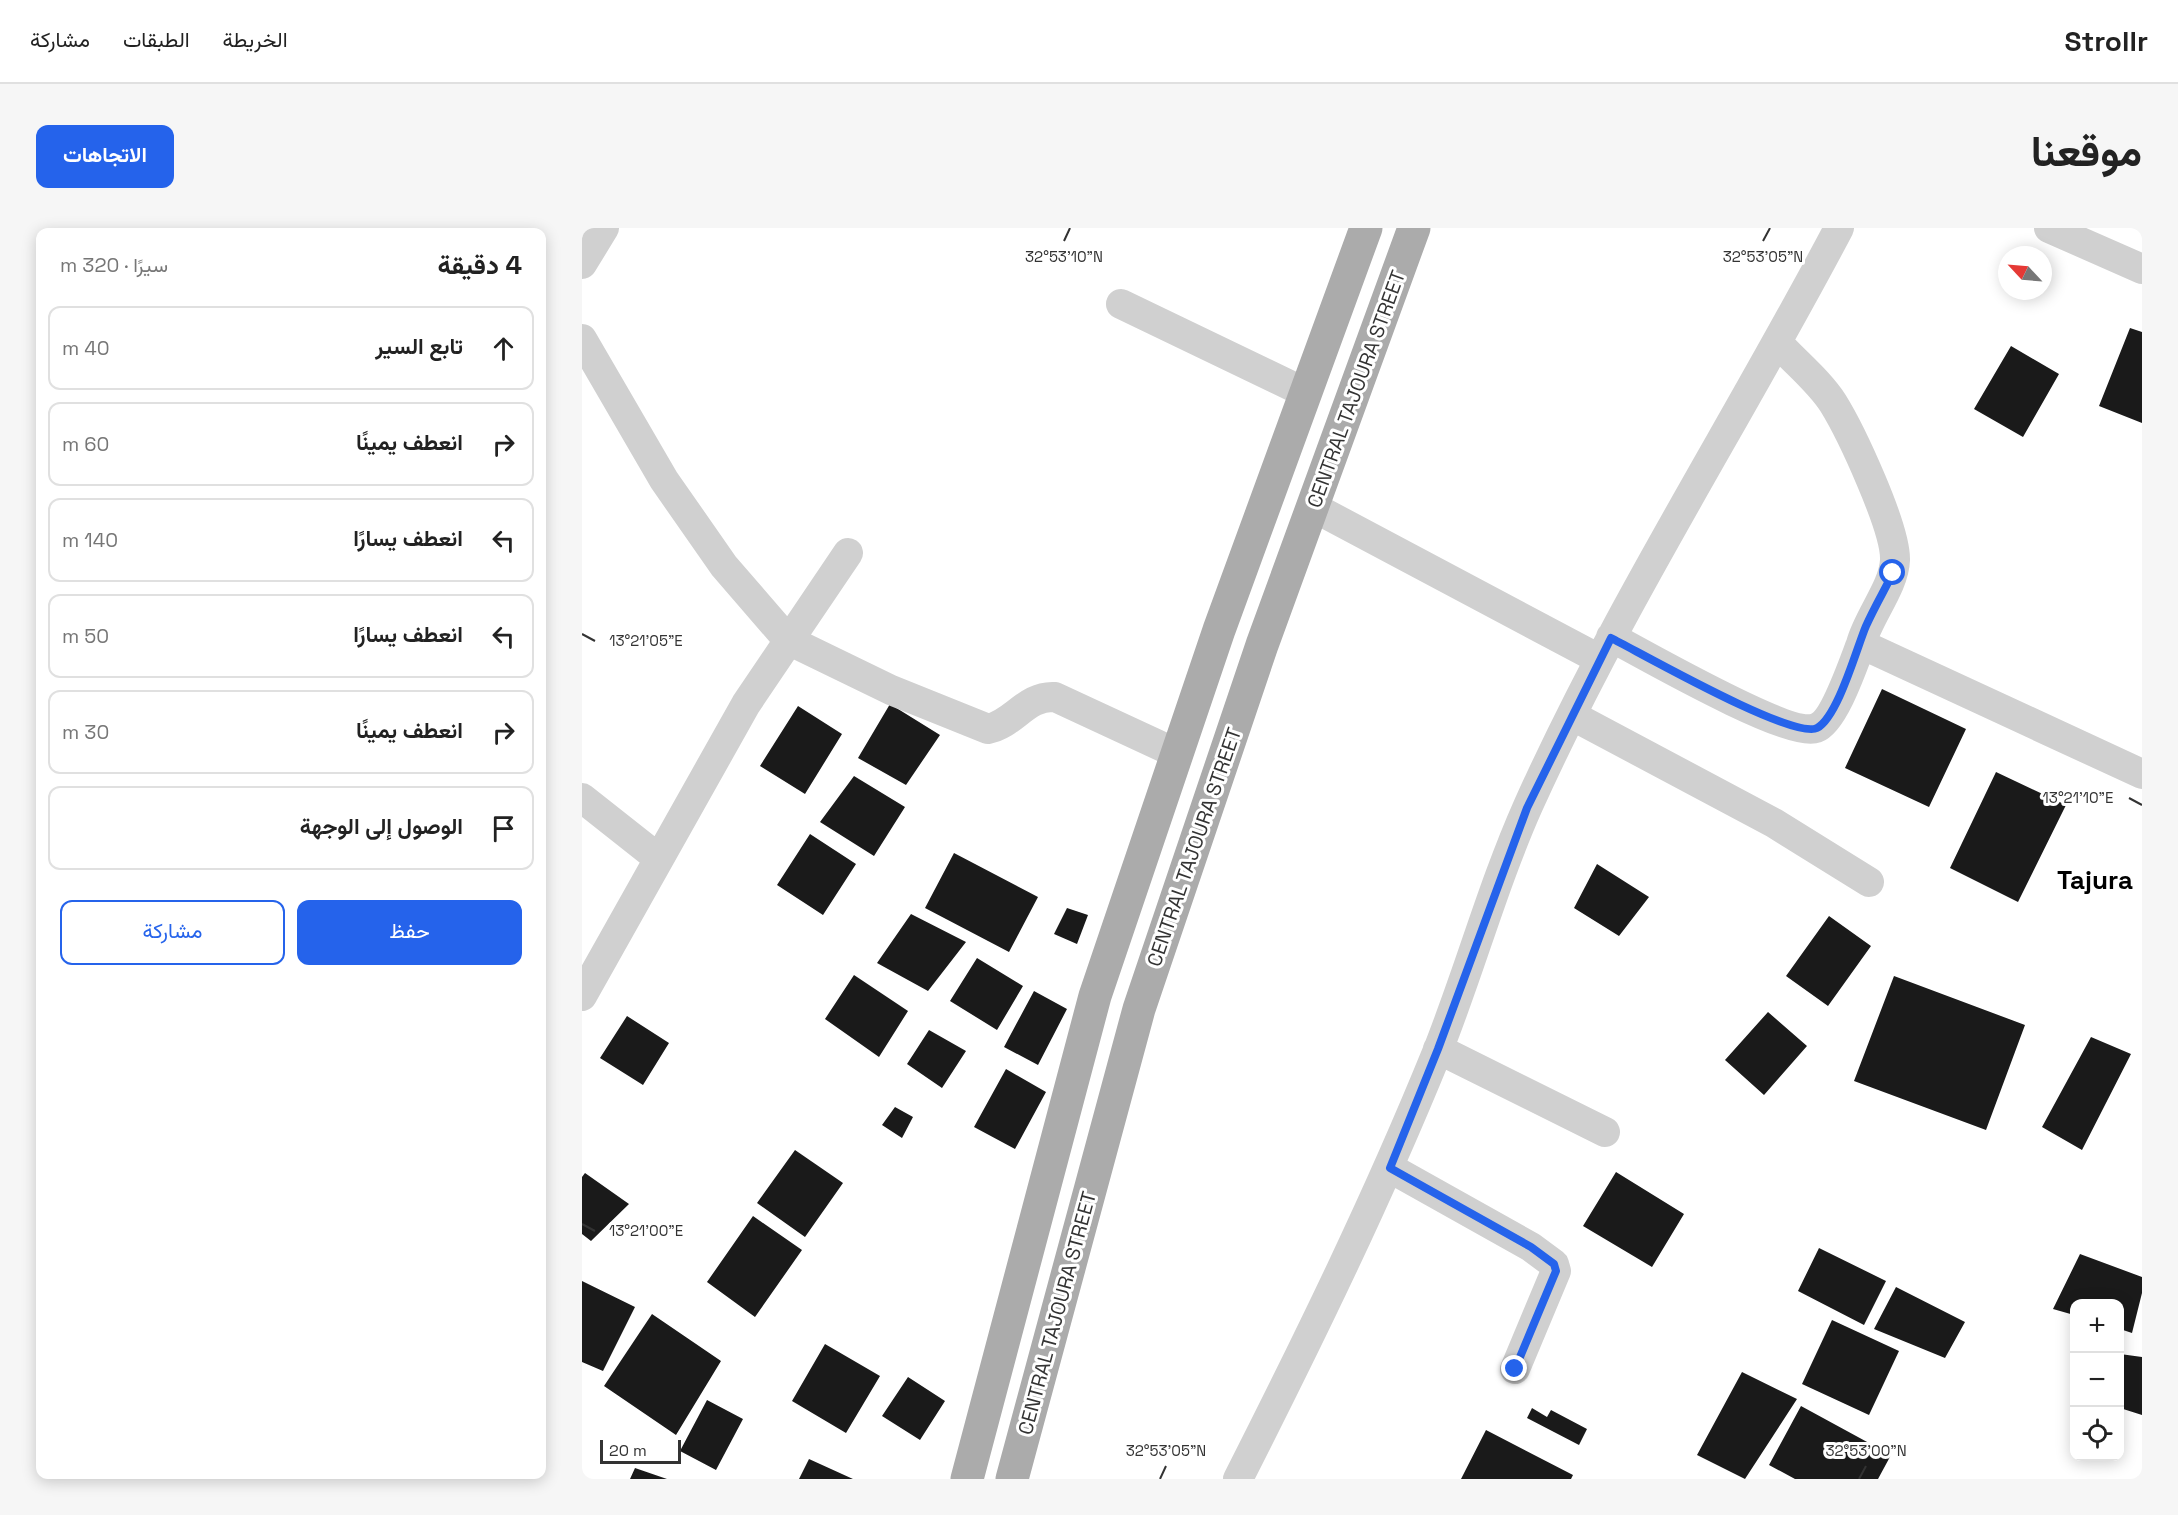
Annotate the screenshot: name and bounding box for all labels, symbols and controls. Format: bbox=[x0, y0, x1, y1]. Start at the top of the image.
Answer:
text: Strollr bbox=[2065, 23, 2148, 59]
text: مشاركة bbox=[30, 26, 90, 53]
text: الطبقات bbox=[123, 26, 190, 53]
text: الخريطة bbox=[223, 26, 288, 53]
button: الاتجاهات bbox=[36, 125, 174, 188]
text: موقعنا bbox=[2031, 125, 2142, 178]
north arrow bbox=[1998, 246, 2052, 300]
text: 32°53'10"N bbox=[1025, 247, 1103, 266]
text: 32°53'05"N bbox=[1723, 247, 1803, 266]
text: 4 دقيقة bbox=[438, 248, 522, 282]
text: سيرًا · 320 m bbox=[60, 252, 168, 278]
street label: CENTRAL TAJOURA STREET bbox=[1301, 266, 1411, 511]
text: تابع السير bbox=[375, 332, 463, 360]
icon: ahead bbox=[487, 332, 520, 365]
text: 40 m bbox=[62, 335, 110, 361]
text: انعطف يمينًا bbox=[356, 428, 463, 456]
icon: right bbox=[487, 428, 520, 461]
text: 60 m bbox=[62, 431, 109, 457]
text: انعطف يسارًا bbox=[353, 524, 463, 552]
icon: left bbox=[487, 524, 520, 557]
text: 140 m bbox=[62, 527, 118, 553]
route start bbox=[1879, 559, 1905, 585]
text: انعطف يسارًا bbox=[353, 620, 463, 648]
icon: left bbox=[487, 620, 520, 653]
text: 50 m bbox=[62, 623, 109, 649]
text: 13°21'05"E bbox=[609, 631, 683, 650]
text: انعطف يمينًا bbox=[356, 716, 463, 744]
icon: right bbox=[487, 716, 520, 749]
text: 30 m bbox=[62, 719, 109, 745]
street label: CENTRAL TAJOURA STREET bbox=[1141, 724, 1247, 970]
text: 13°21'10"E bbox=[2043, 788, 2113, 807]
text: الوصول إلى الوجهة bbox=[300, 812, 463, 840]
icon: arrive bbox=[487, 812, 520, 845]
district label: Tajura bbox=[2057, 863, 2133, 897]
button: مشاركة bbox=[60, 900, 285, 965]
button: حفظ bbox=[297, 900, 522, 965]
street label: CENTRAL TAJOURA STREET bbox=[1012, 1188, 1102, 1438]
text: 13°21'00"E bbox=[609, 1221, 683, 1240]
map controls bbox=[2070, 1299, 2124, 1461]
button: + bbox=[2070, 1299, 2124, 1353]
button: − bbox=[2070, 1353, 2124, 1407]
route end bbox=[1501, 1355, 1527, 1381]
button: locate bbox=[2070, 1407, 2124, 1461]
scale bar bbox=[600, 1437, 681, 1464]
text: 20 m bbox=[609, 1440, 647, 1461]
text: 32°53'05"N bbox=[1126, 1441, 1206, 1460]
text: 32°53'00"N bbox=[1825, 1441, 1907, 1460]

